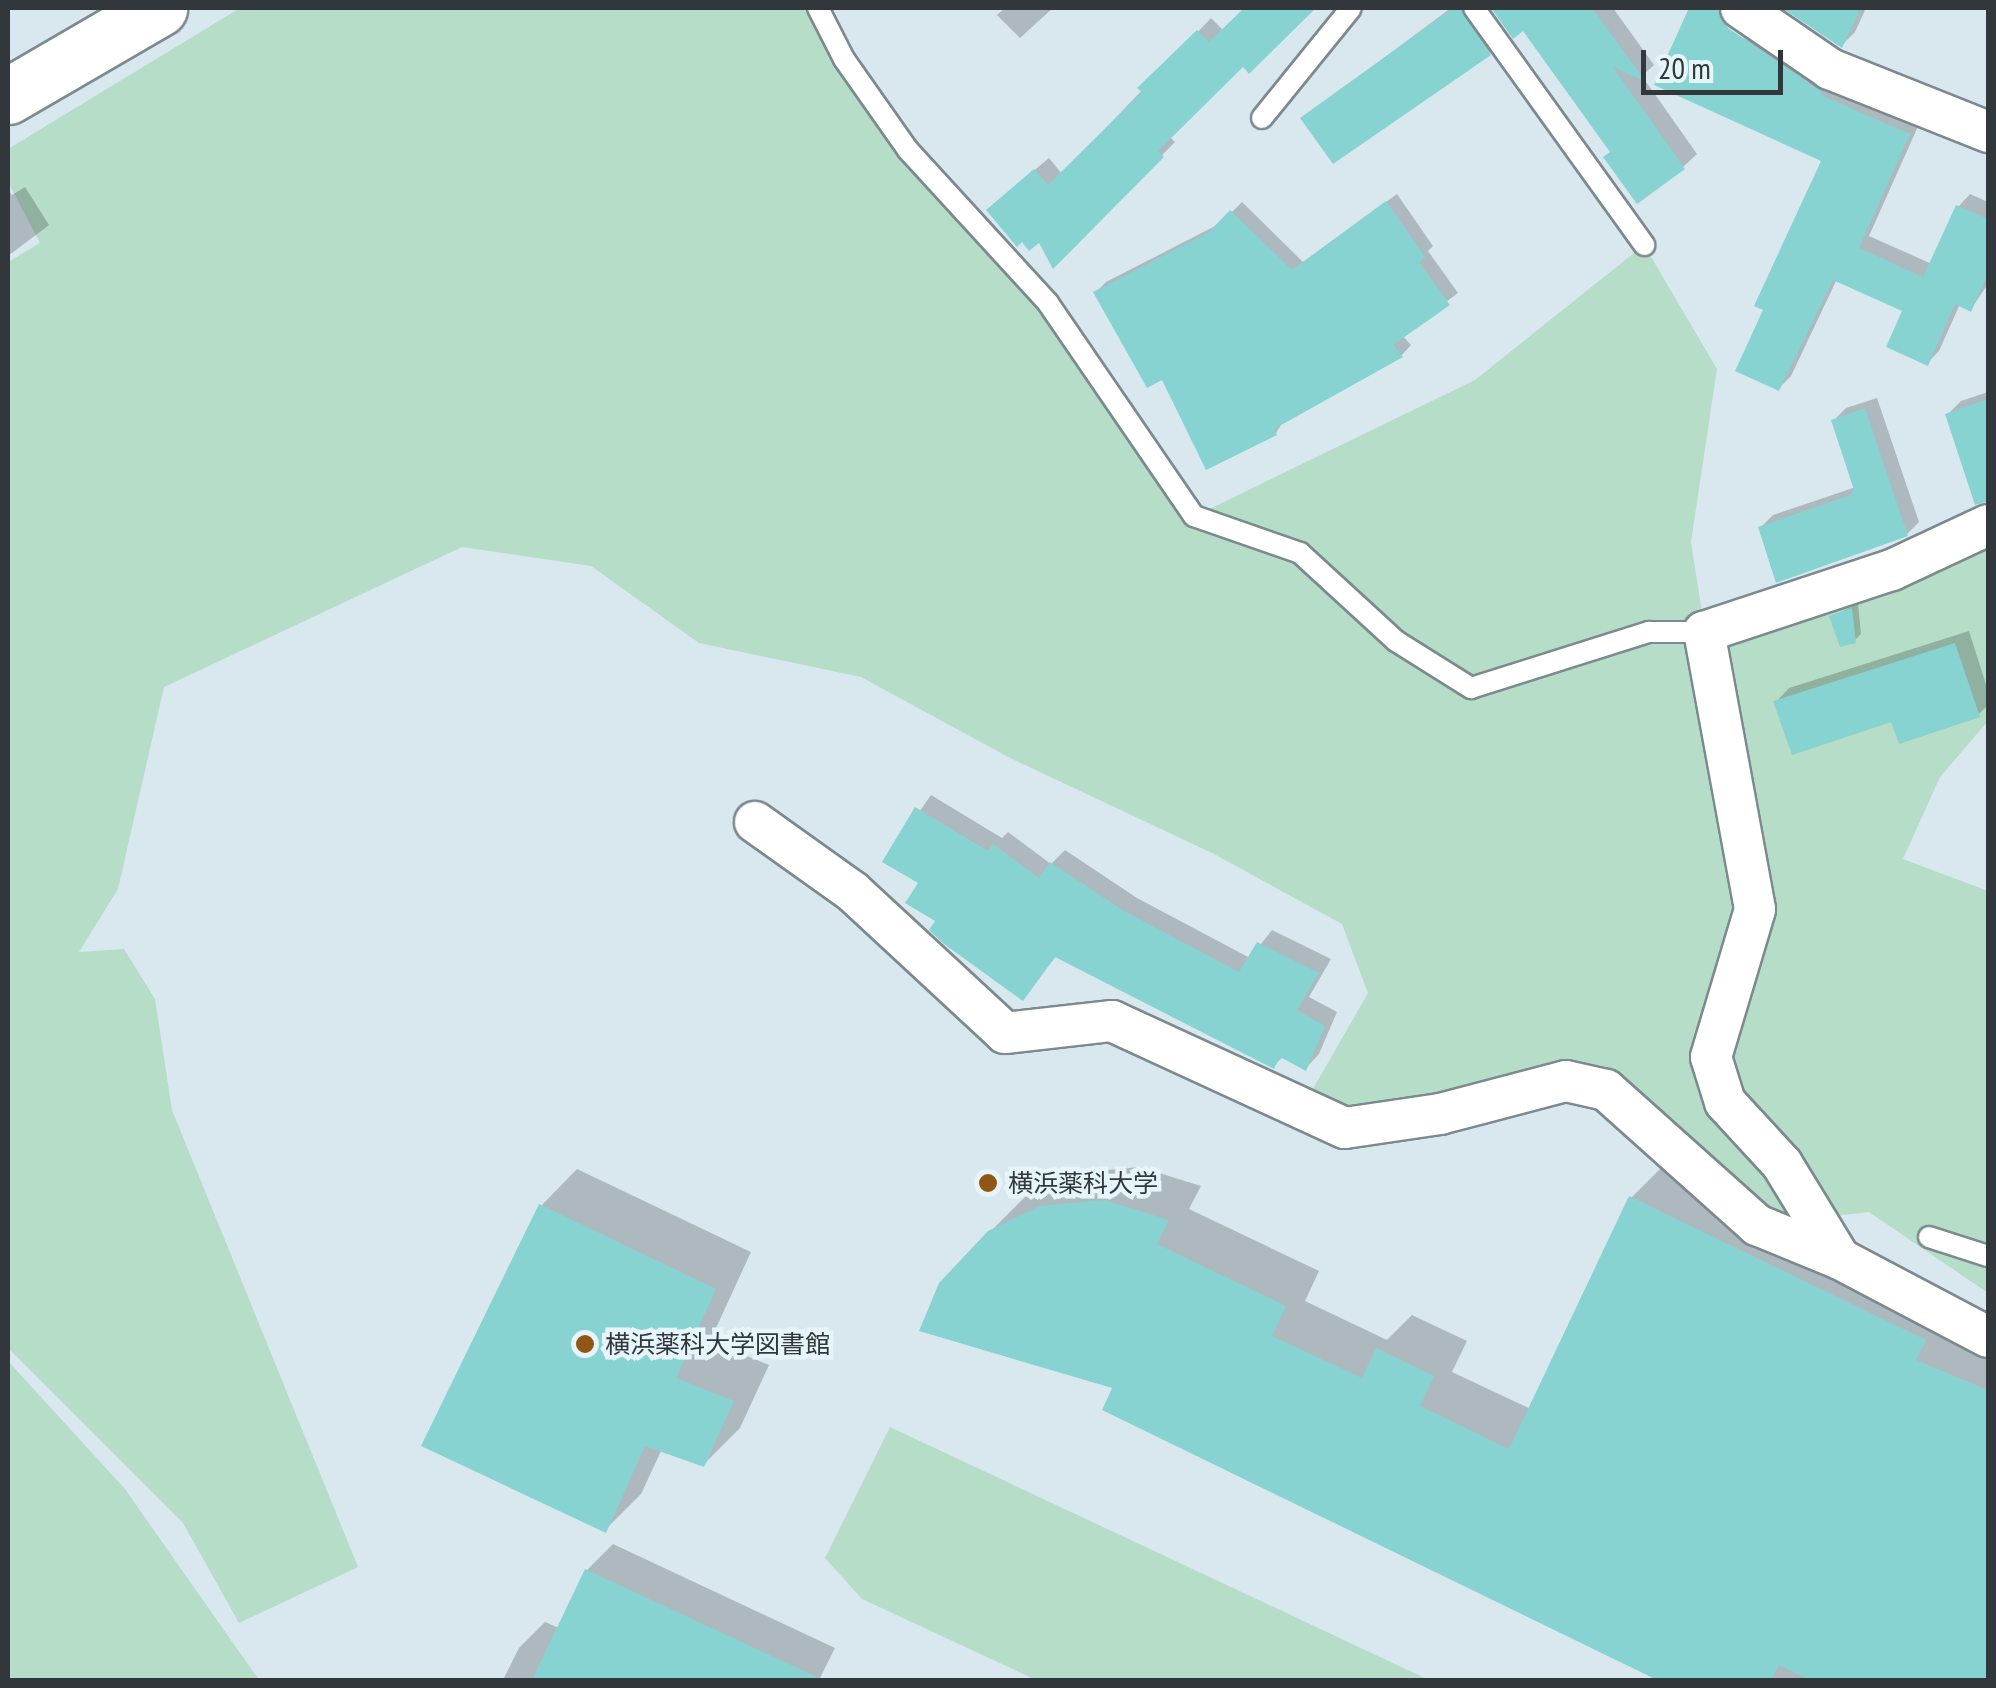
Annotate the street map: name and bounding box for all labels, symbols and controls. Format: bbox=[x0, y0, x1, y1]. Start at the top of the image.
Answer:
scale bar bbox=[1646, 30, 1788, 92]
text: 20 m bbox=[1658, 48, 1711, 87]
place label: 横浜薬科大学 bbox=[1008, 1168, 1158, 1198]
marker: 横浜薬科大学 bbox=[977, 1172, 999, 1194]
place label: 横浜薬科大学図書館 bbox=[605, 1329, 830, 1359]
marker: 横浜薬科大学図書館 bbox=[574, 1333, 596, 1355]

